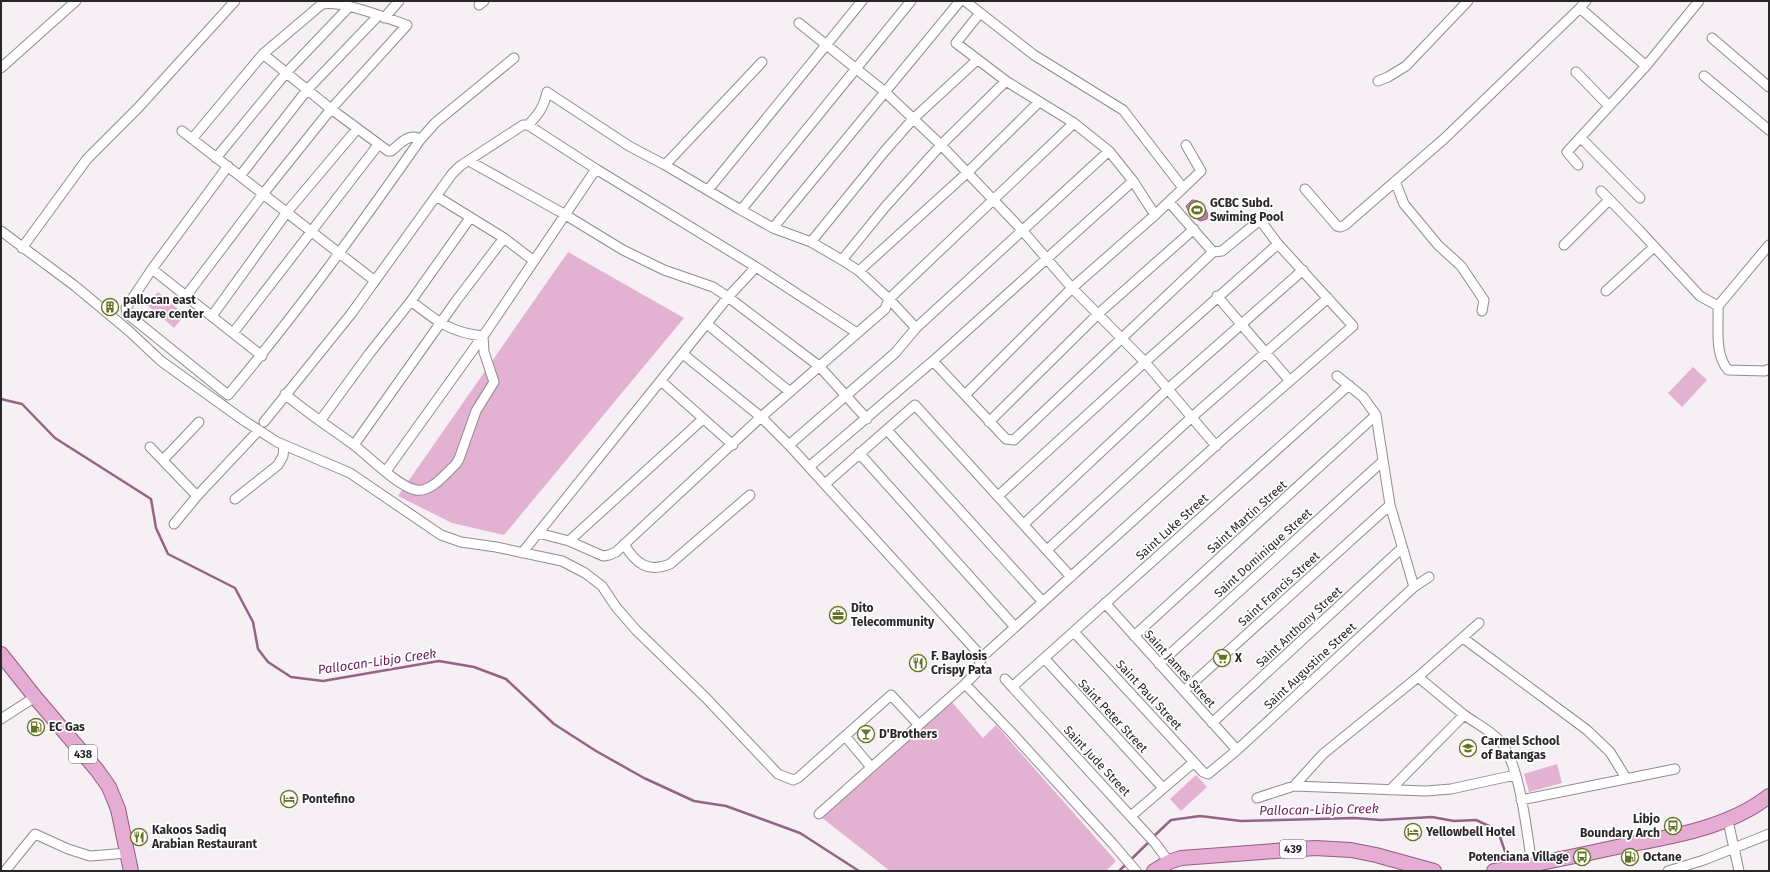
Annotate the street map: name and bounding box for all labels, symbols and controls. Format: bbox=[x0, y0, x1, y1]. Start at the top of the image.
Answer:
place label: GCBC Subd. Swiming Pool bbox=[1210, 196, 1284, 224]
sports icon: GCBC Subd. Swiming Pool bbox=[1187, 200, 1207, 220]
place label: pallocan east daycare center bbox=[123, 293, 204, 321]
building icon: pallocan east daycare center bbox=[100, 297, 120, 317]
street label: Saint Martin Street bbox=[1204, 477, 1290, 556]
street label: Saint Luke Street bbox=[1133, 491, 1211, 563]
street label: Saint Dominique Street bbox=[1211, 505, 1315, 600]
street label: Saint Francis Street bbox=[1235, 548, 1323, 629]
street label: Saint Anthony Street bbox=[1253, 583, 1345, 670]
place label: Dito Telecommunity bbox=[851, 601, 935, 629]
office icon: Dito Telecommunity bbox=[828, 605, 848, 625]
street label: Saint Augustine Street bbox=[1261, 619, 1359, 712]
street label: Saint James Street bbox=[1142, 627, 1219, 711]
water label: Pallocan-Libjo Creek bbox=[317, 646, 437, 677]
supermarket icon: X bbox=[1212, 648, 1232, 668]
place label: F. Baylosis Crispy Pata bbox=[931, 649, 993, 677]
place label: X bbox=[1234, 651, 1243, 665]
restaurant icon: F. Baylosis Crispy Pata bbox=[908, 653, 928, 673]
street label: Saint Paul Street bbox=[1113, 657, 1185, 733]
street label: Saint Peter Street bbox=[1075, 676, 1151, 756]
fuel station icon: EC Gas bbox=[26, 717, 46, 737]
place label: EC Gas bbox=[49, 720, 85, 734]
street label: Saint Jude Street bbox=[1061, 723, 1134, 800]
bar icon: D'Brothers bbox=[856, 724, 876, 744]
place label: D'Brothers bbox=[879, 727, 937, 741]
place label: Carmel School of Batangas bbox=[1481, 734, 1560, 762]
school or university icon: Carmel School of Batangas bbox=[1458, 738, 1478, 758]
road number: 438 bbox=[69, 745, 97, 763]
hotel icon: Pontefino bbox=[279, 789, 299, 809]
place label: Pontefino bbox=[302, 792, 355, 806]
water label: Pallocan-Libjo Creek bbox=[1259, 801, 1379, 818]
place label: Libjo Boundary Arch bbox=[1580, 812, 1660, 840]
bus stop icon: Libjo Boundary Arch bbox=[1663, 816, 1683, 836]
hotel icon: Yellowbell Hotel bbox=[1403, 822, 1423, 842]
place label: Kakoos Sadiq Arabian Restaurant bbox=[151, 823, 257, 851]
place label: Yellowbell Hotel bbox=[1425, 825, 1516, 839]
restaurant icon: Kakoos Sadiq Arabian Restaurant bbox=[129, 827, 149, 847]
road number: 439 bbox=[1280, 840, 1306, 858]
bus stop icon: Potenciana Village bbox=[1572, 847, 1592, 867]
fuel station icon: Octane bbox=[1620, 847, 1640, 867]
place label: Potenciana Village bbox=[1468, 850, 1569, 864]
place label: Octane bbox=[1643, 850, 1682, 864]

